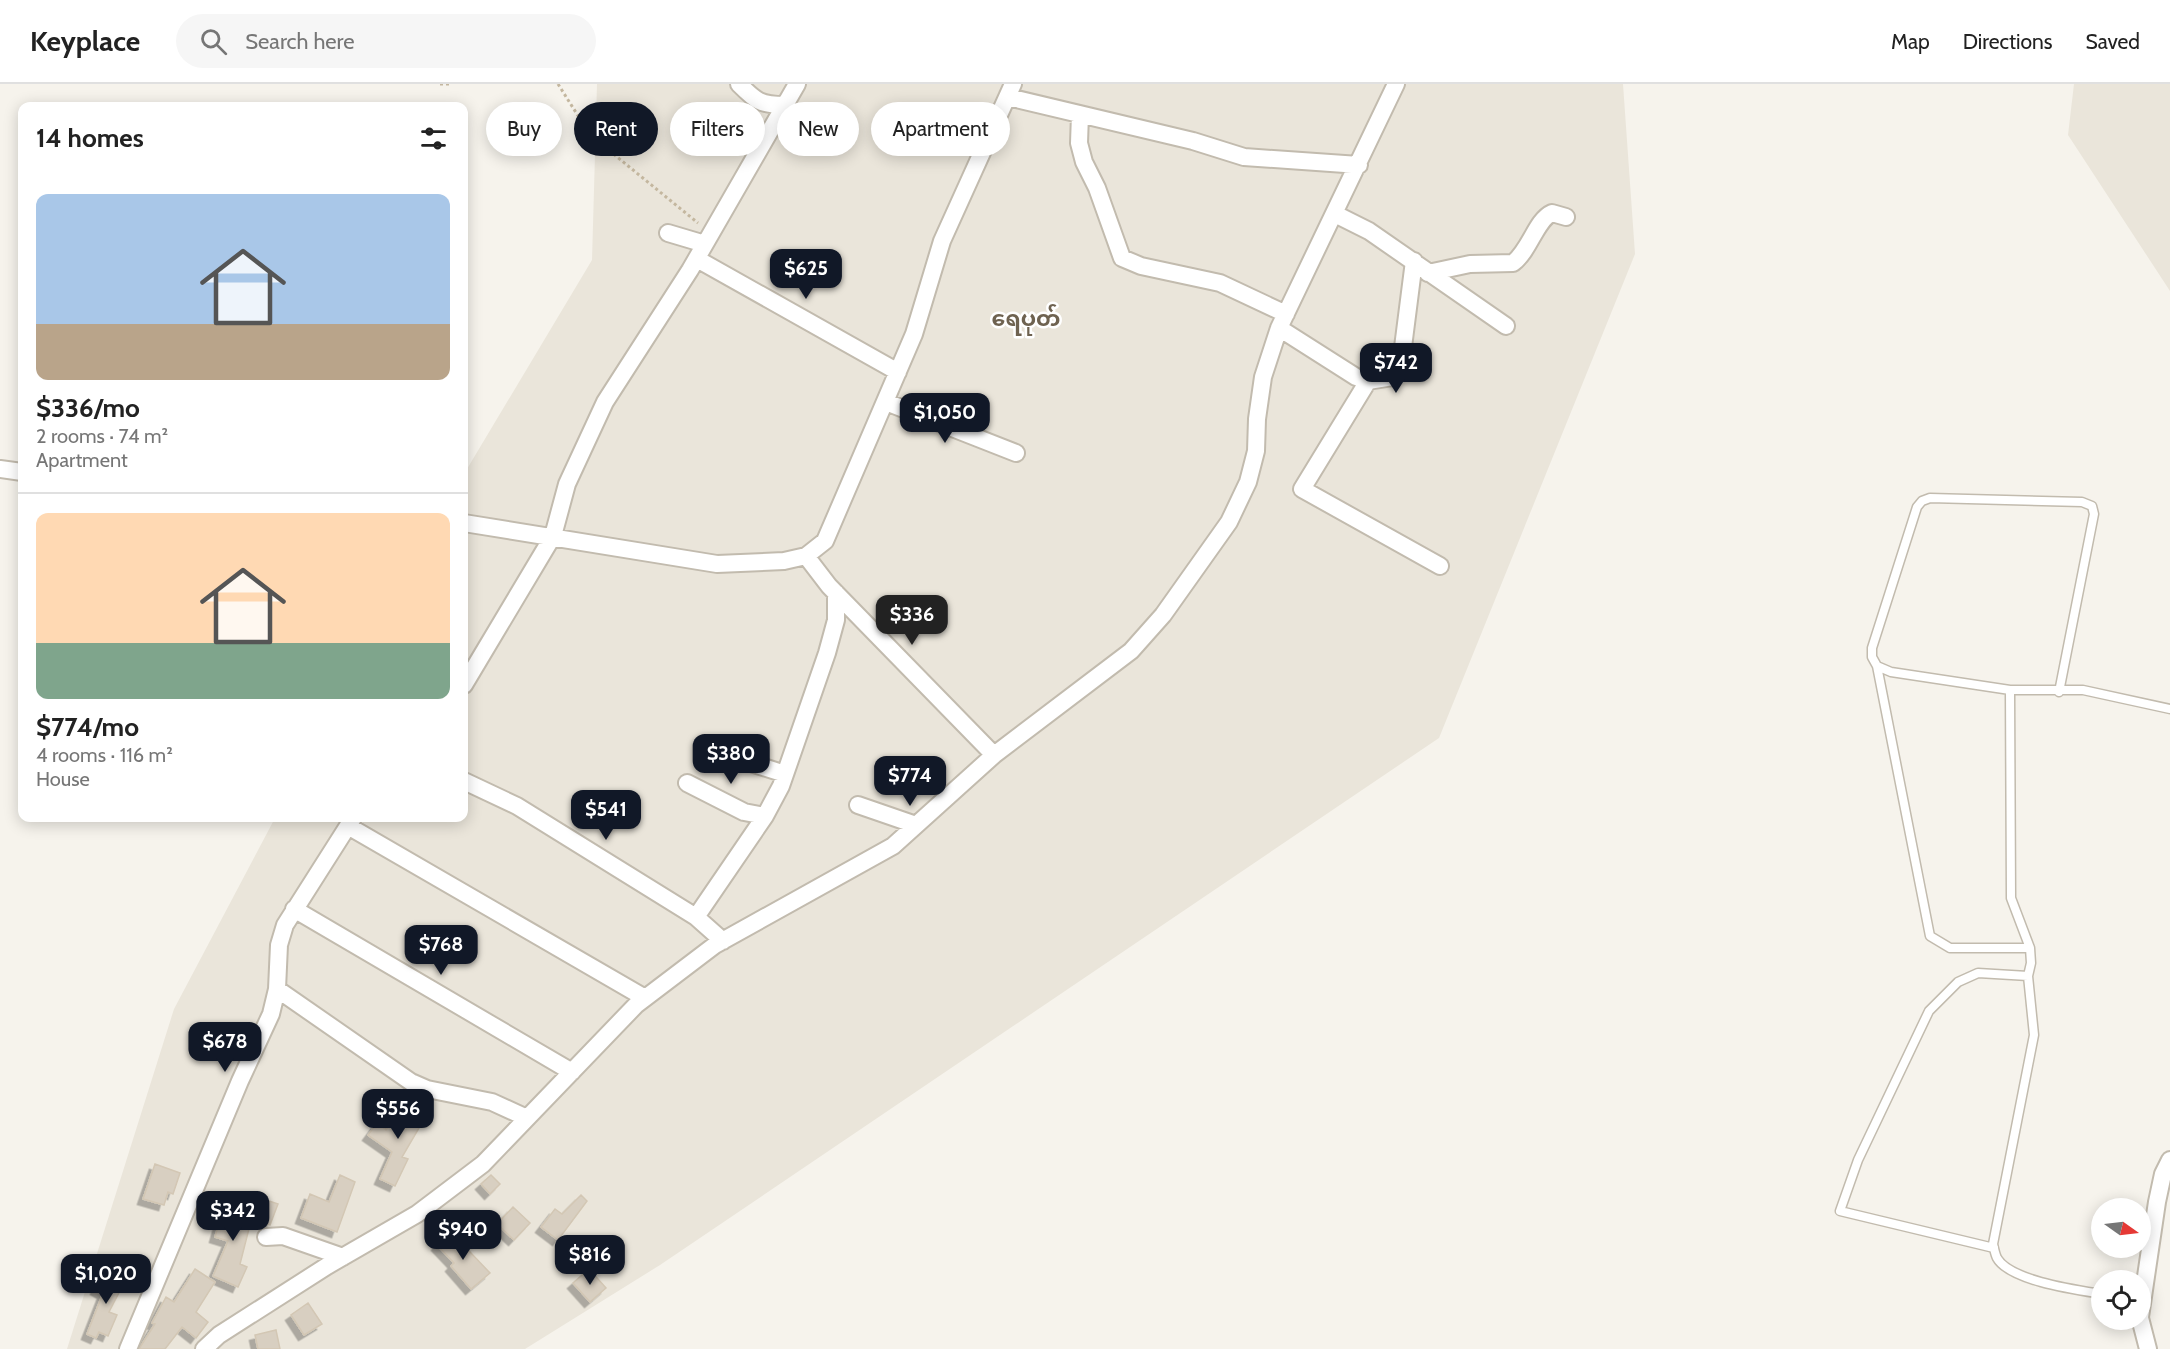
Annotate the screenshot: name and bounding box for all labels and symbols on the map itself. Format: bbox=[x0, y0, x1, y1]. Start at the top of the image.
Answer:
pin: $625 bbox=[770, 249, 842, 300]
district label: ရေပုတ် bbox=[991, 303, 1061, 336]
pin: $742 bbox=[1360, 343, 1432, 394]
pin: $1,050 bbox=[896, 393, 994, 444]
pin: $336 bbox=[876, 595, 948, 646]
pin: $380 bbox=[695, 734, 767, 785]
pin: $774 bbox=[874, 756, 946, 807]
pin: $541 bbox=[570, 790, 642, 841]
pin: $768 bbox=[405, 925, 477, 976]
pin: $678 bbox=[189, 1022, 261, 1073]
pin: $556 bbox=[362, 1089, 434, 1140]
pin: $342 bbox=[197, 1191, 269, 1242]
north arrow bbox=[2091, 1198, 2151, 1258]
pin: $940 bbox=[427, 1210, 499, 1261]
pin: $816 bbox=[554, 1235, 626, 1286]
pin: $1,020 bbox=[57, 1254, 155, 1305]

